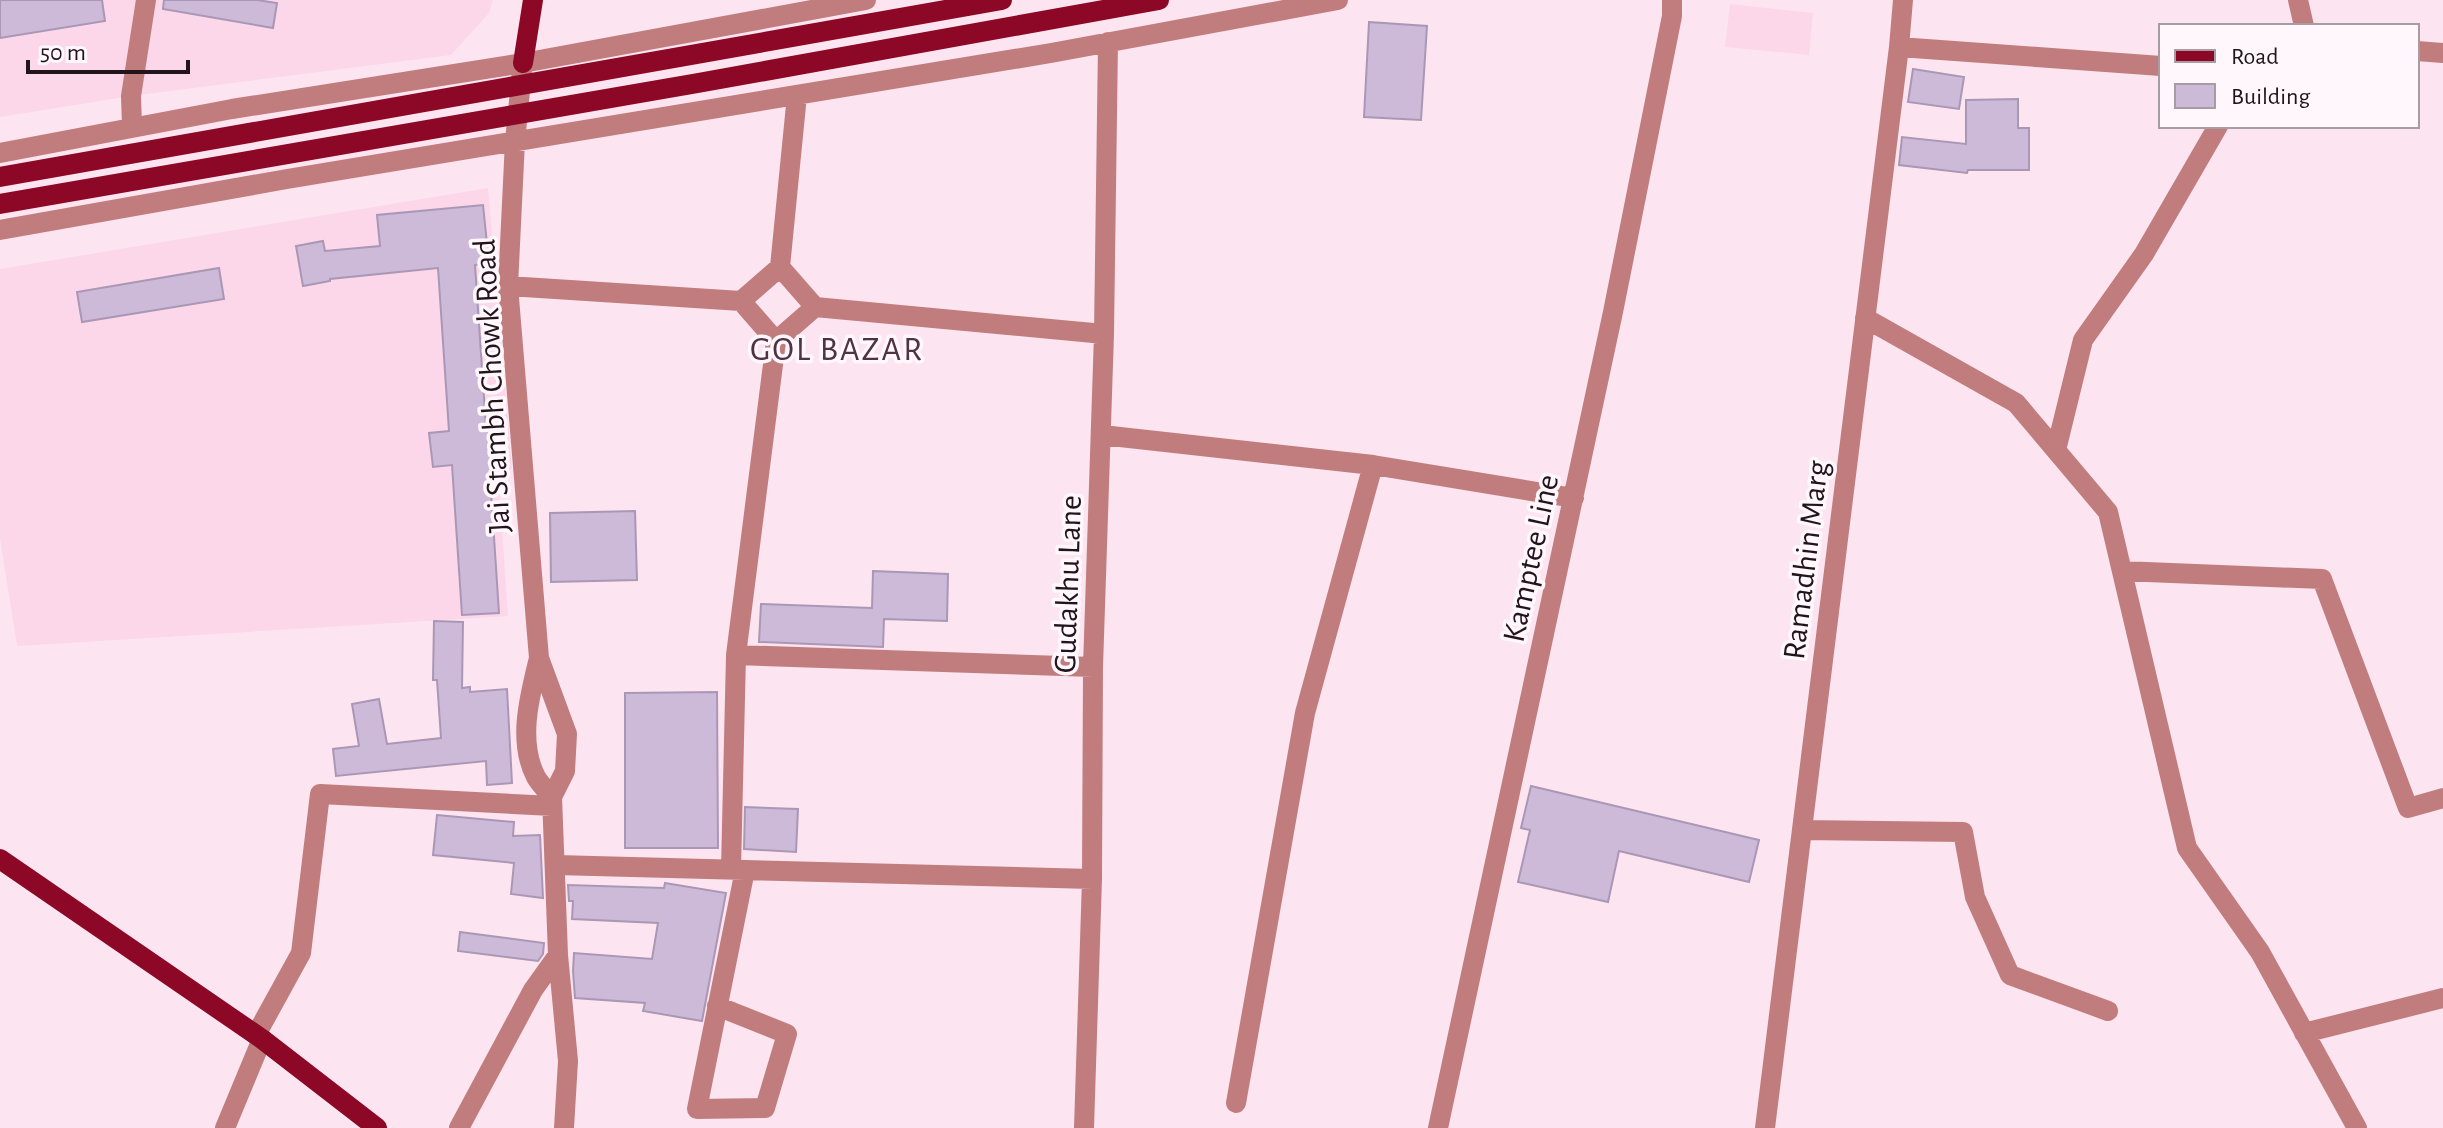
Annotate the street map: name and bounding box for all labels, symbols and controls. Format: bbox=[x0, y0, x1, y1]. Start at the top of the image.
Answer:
scale bar bbox=[28, 24, 188, 74]
legend bbox=[2159, 24, 2419, 128]
text: 50 m bbox=[40, 41, 86, 65]
text: Road bbox=[2231, 45, 2279, 69]
text: Building bbox=[2231, 85, 2310, 109]
street label: Jai Stambh Chowk Road bbox=[468, 238, 516, 534]
district label: GOL BAZAR bbox=[750, 333, 924, 367]
street label: Ramadhin Marg bbox=[1778, 459, 1834, 661]
street label: Kamptee Line bbox=[1498, 472, 1564, 645]
street label: Gudakhu Lane bbox=[1049, 494, 1087, 674]

